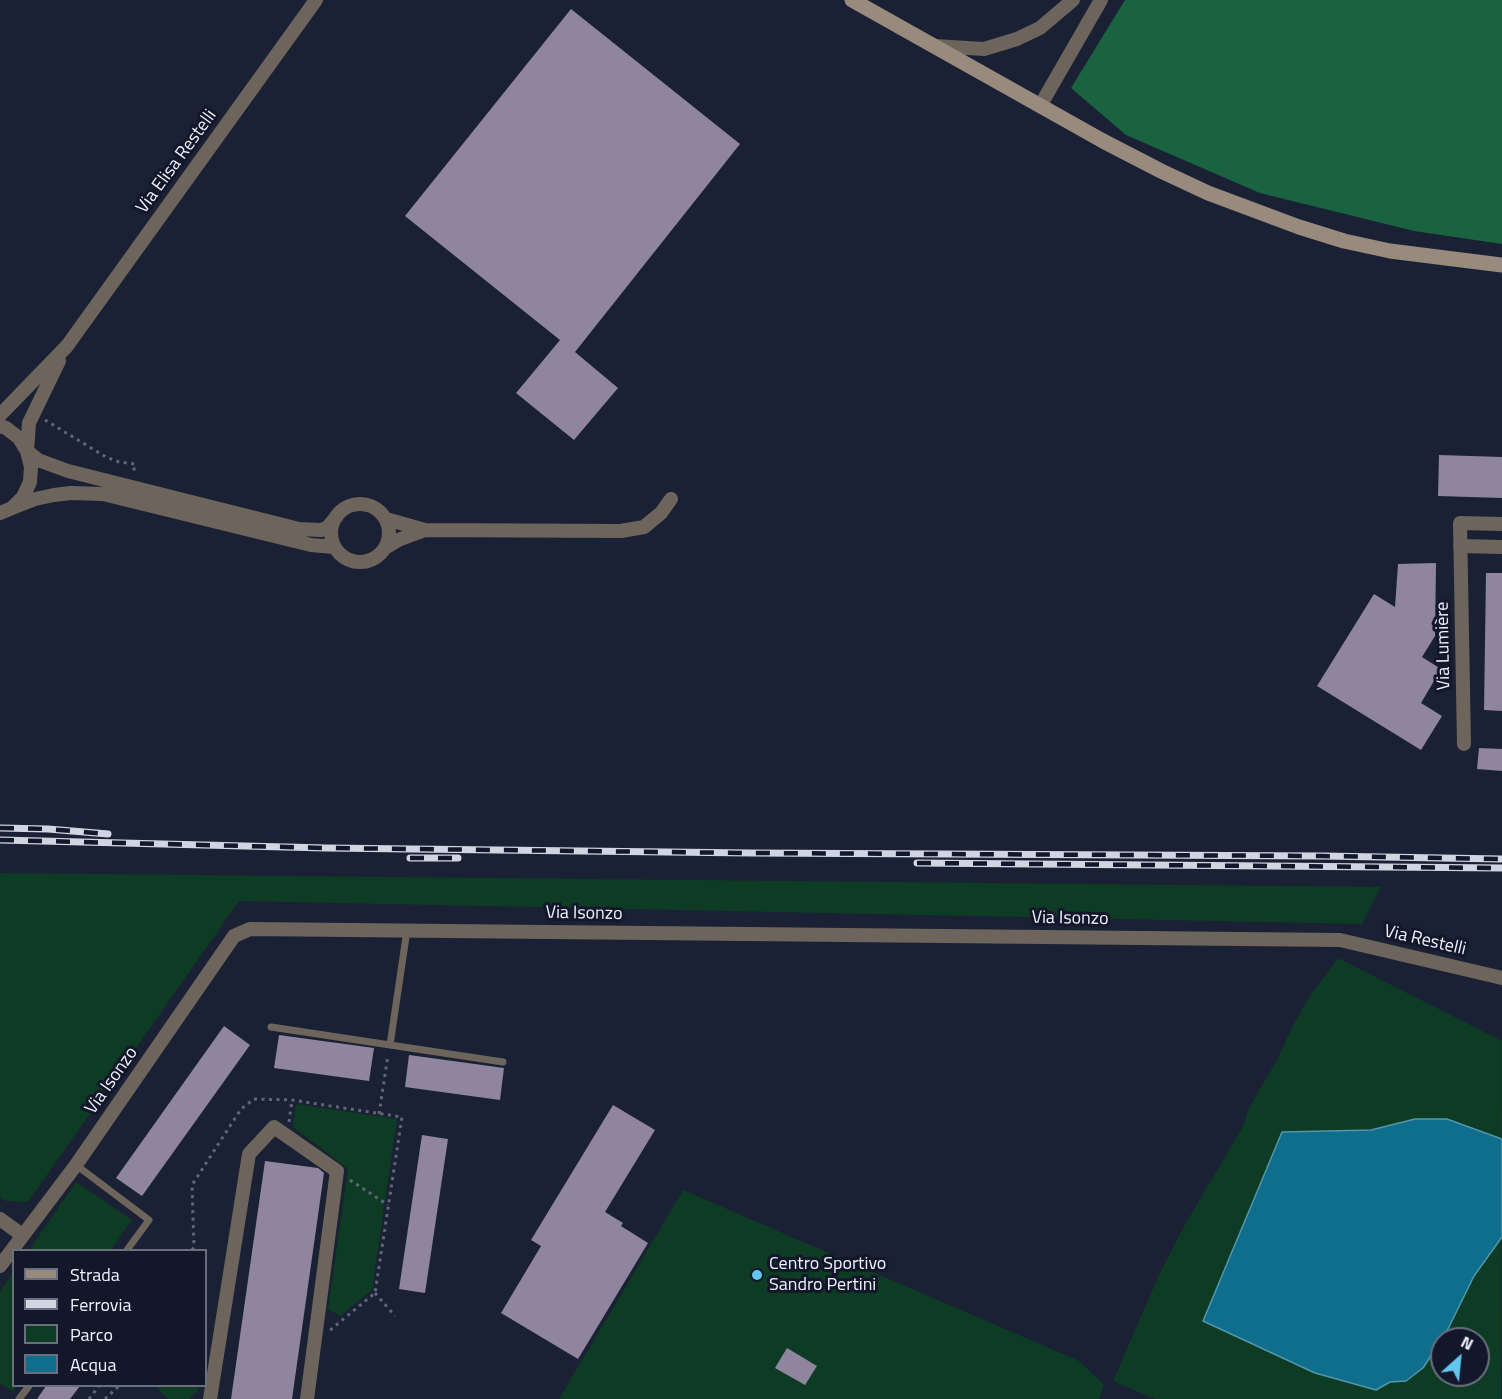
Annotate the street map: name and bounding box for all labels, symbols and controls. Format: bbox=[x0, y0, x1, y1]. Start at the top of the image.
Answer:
street label: Via Elisa Restelli bbox=[132, 106, 222, 218]
street label: Via Lumière bbox=[1432, 601, 1456, 691]
street label: Via Isonzo bbox=[545, 903, 623, 925]
street label: Via Isonzo bbox=[1031, 908, 1109, 930]
street label: Via Restelli bbox=[1382, 921, 1468, 961]
street label: Via Isonzo bbox=[81, 1043, 143, 1119]
legend bbox=[12, 1249, 207, 1387]
place label: Centro Sportivo Sandro Pertini bbox=[769, 1254, 886, 1296]
text: Strada bbox=[70, 1261, 120, 1288]
marker: Centro Sportivo Sandro Pertini bbox=[750, 1268, 764, 1282]
text: Ferrovia bbox=[70, 1291, 131, 1318]
text: Parco bbox=[70, 1321, 113, 1348]
north arrow bbox=[1430, 1327, 1490, 1387]
text: N bbox=[1457, 1330, 1478, 1356]
text: Acqua bbox=[70, 1351, 116, 1378]

